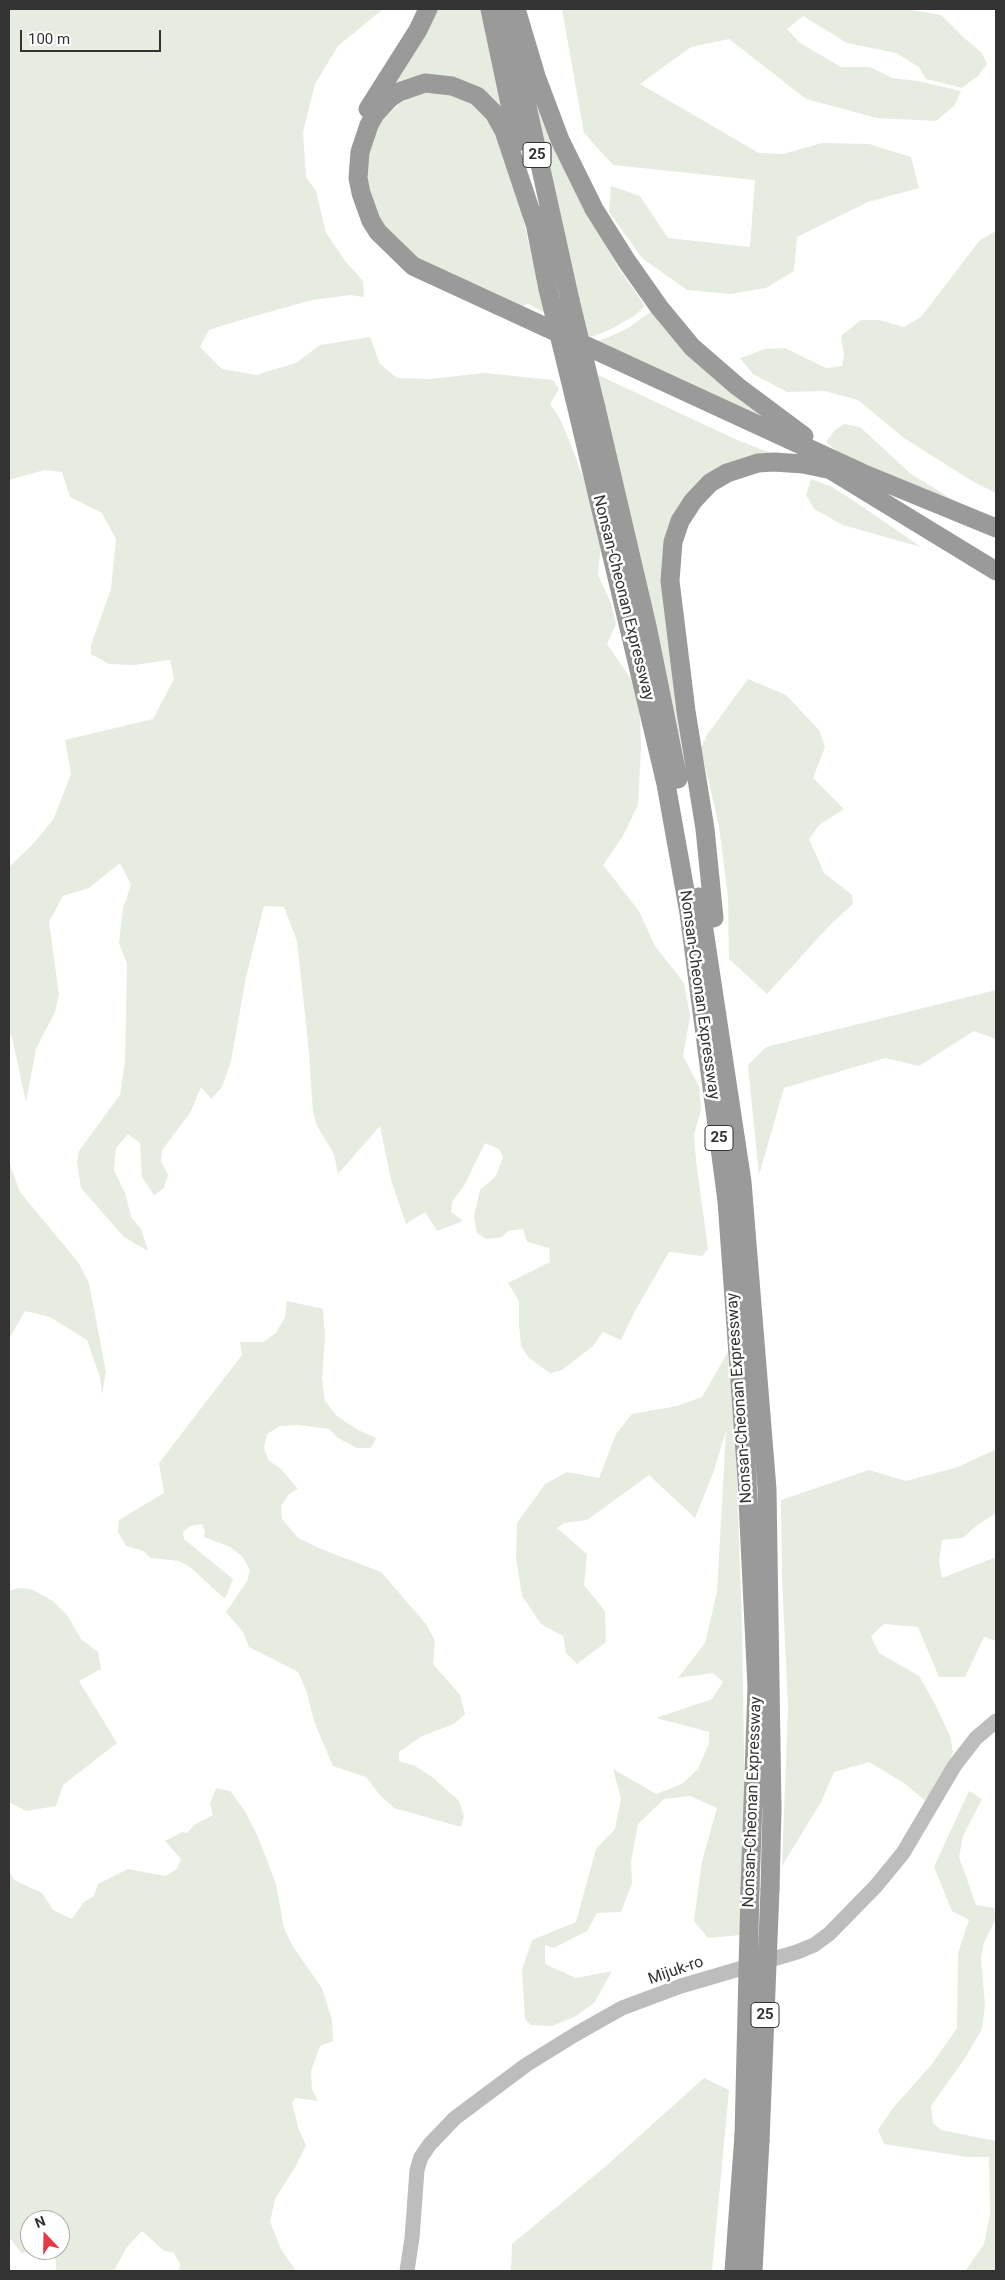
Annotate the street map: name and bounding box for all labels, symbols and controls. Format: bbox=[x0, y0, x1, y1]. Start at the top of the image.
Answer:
scale bar bbox=[22, 20, 164, 52]
text: 100 m bbox=[28, 30, 70, 48]
road number: 25 bbox=[523, 142, 551, 168]
street label: Nonsan-Cheonan Expressway bbox=[588, 493, 658, 703]
street label: Nonsan-Cheonan Expressway bbox=[675, 889, 723, 1101]
road number: 25 bbox=[705, 1126, 733, 1150]
street label: Nonsan-Cheonan Expressway bbox=[723, 1292, 757, 1504]
street label: Nonsan-Cheonan Expressway bbox=[740, 1696, 766, 1908]
street label: Mijuk-ro bbox=[646, 1953, 706, 1989]
road number: 25 bbox=[751, 2002, 779, 2028]
north arrow bbox=[20, 2210, 70, 2260]
text: N bbox=[32, 2213, 47, 2231]

